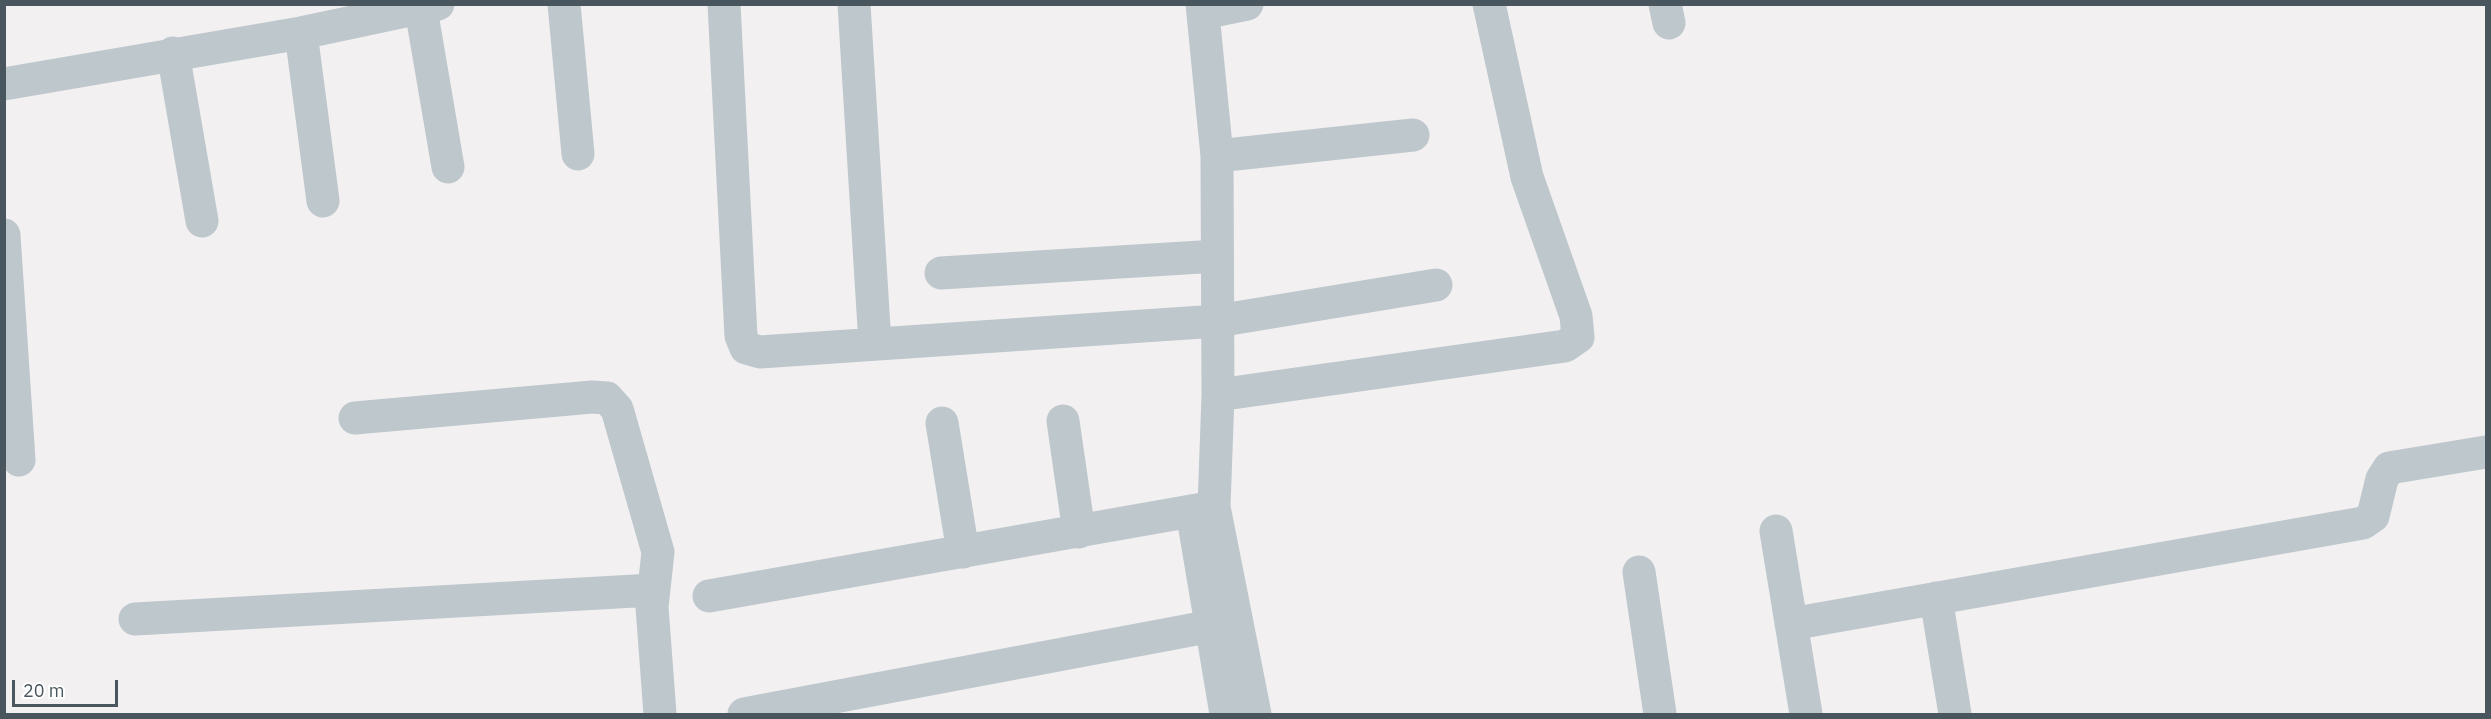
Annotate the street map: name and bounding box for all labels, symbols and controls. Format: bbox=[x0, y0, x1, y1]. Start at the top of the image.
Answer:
scale bar bbox=[15, 668, 122, 706]
text: 20 m bbox=[23, 679, 65, 702]

